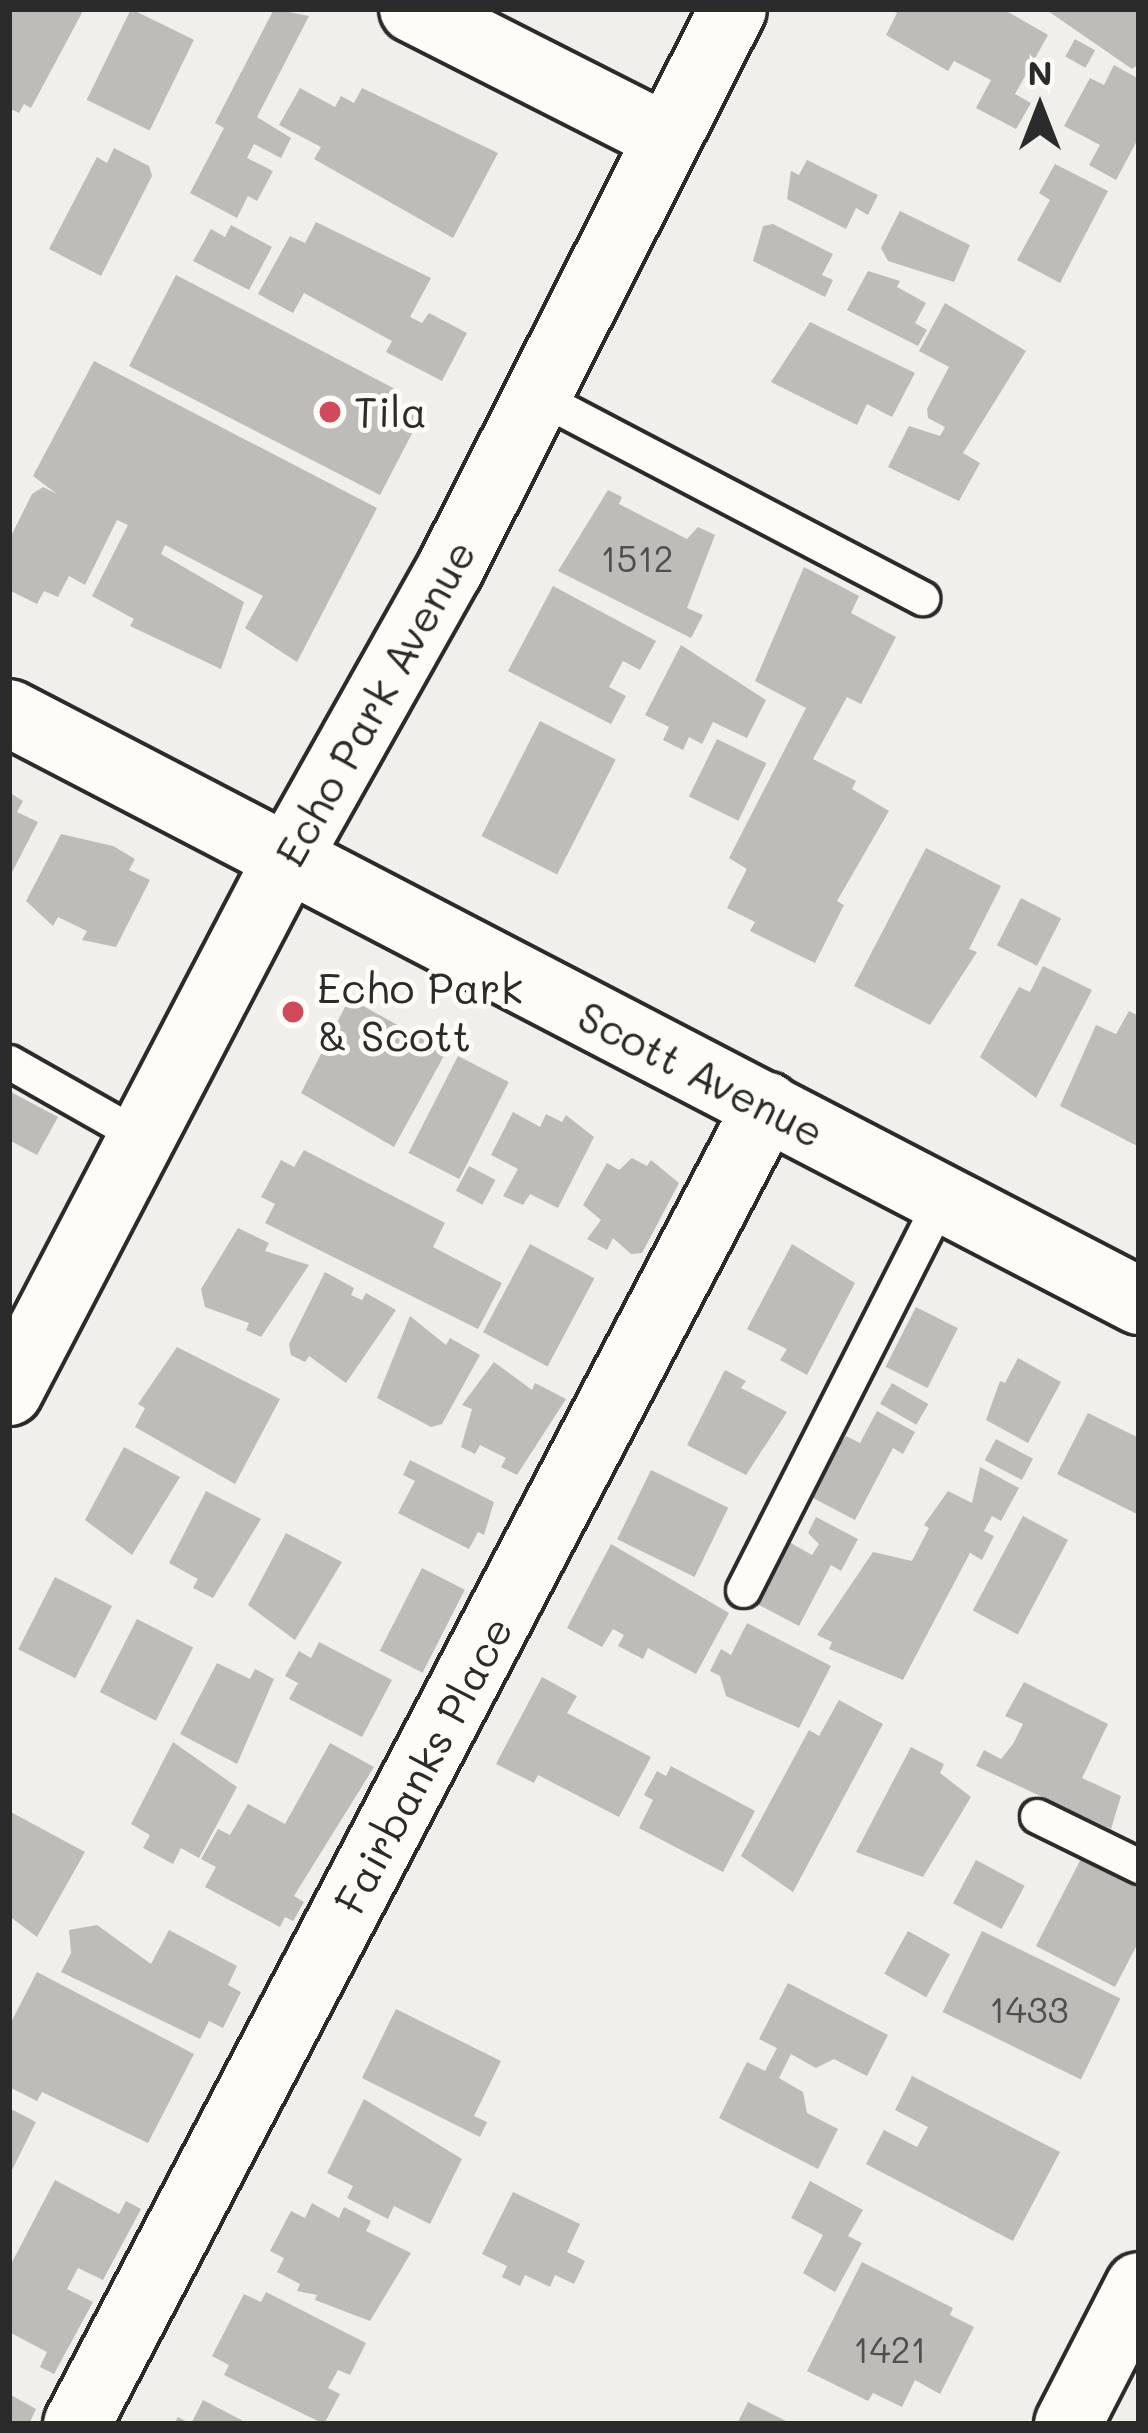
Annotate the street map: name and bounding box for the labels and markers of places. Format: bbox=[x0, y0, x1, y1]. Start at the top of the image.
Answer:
place label: Tila bbox=[354, 387, 427, 437]
marker: Tila bbox=[317, 399, 343, 425]
place label: Echo Park & Scott bbox=[317, 963, 523, 1062]
marker: Echo Park & Scott bbox=[280, 999, 306, 1025]

